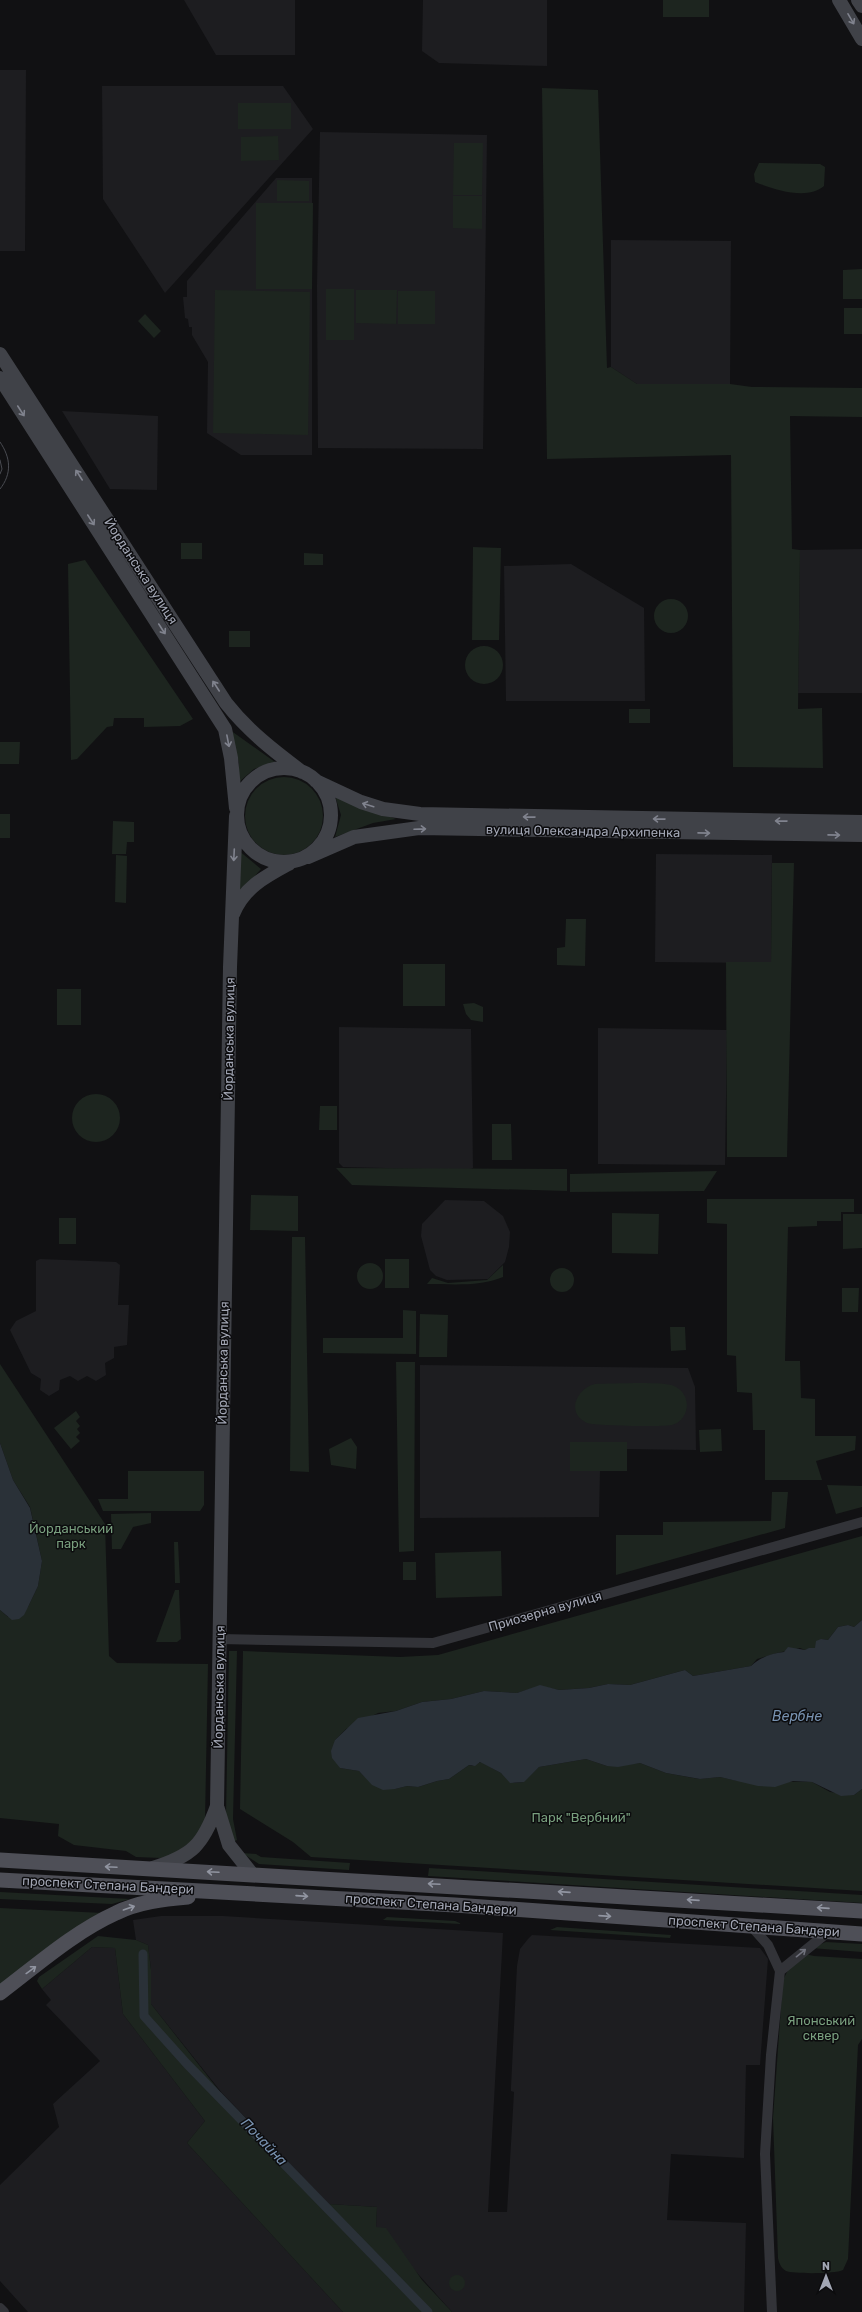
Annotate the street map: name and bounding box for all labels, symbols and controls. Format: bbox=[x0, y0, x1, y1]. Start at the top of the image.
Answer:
one-way arrow bbox=[847, 13, 855, 25]
one-way arrow bbox=[17, 405, 25, 416]
one-way arrow bbox=[74, 469, 82, 481]
one-way arrow bbox=[88, 514, 96, 526]
street label: Йорданська вулиця bbox=[101, 515, 181, 627]
one-way arrow bbox=[158, 623, 166, 635]
one-way arrow bbox=[212, 681, 220, 692]
one-way arrow bbox=[224, 734, 232, 747]
one-way arrow bbox=[362, 801, 375, 808]
one-way arrow bbox=[523, 813, 536, 821]
one-way arrow bbox=[653, 815, 666, 823]
one-way arrow bbox=[775, 817, 788, 824]
street label: вулиця Олександра Архипенка bbox=[486, 822, 680, 840]
one-way arrow bbox=[413, 825, 426, 832]
one-way arrow bbox=[697, 829, 710, 837]
one-way arrow bbox=[827, 831, 840, 839]
one-way arrow bbox=[230, 848, 238, 861]
street label: Йорданська вулиця bbox=[220, 977, 238, 1101]
street label: Йорданська вулиця bbox=[214, 1301, 232, 1425]
park label: Йорданський парк bbox=[29, 1521, 113, 1551]
street label: Приозерна вулиця bbox=[487, 1588, 603, 1634]
street label: Йорданська вулиця bbox=[210, 1625, 228, 1749]
water label: Вербне bbox=[772, 1708, 822, 1725]
park label: Парк "Вербний" bbox=[531, 1810, 631, 1825]
one-way arrow bbox=[105, 1863, 118, 1870]
one-way arrow bbox=[207, 1868, 220, 1875]
street label: проспект Степана Бандери bbox=[22, 1873, 194, 1897]
one-way arrow bbox=[428, 1881, 441, 1888]
one-way arrow bbox=[558, 1889, 571, 1896]
street label: проспект Степана Бандери bbox=[345, 1891, 517, 1917]
one-way arrow bbox=[295, 1893, 308, 1900]
one-way arrow bbox=[687, 1897, 700, 1904]
one-way arrow bbox=[122, 1904, 135, 1911]
one-way arrow bbox=[817, 1905, 830, 1912]
one-way arrow bbox=[598, 1912, 611, 1919]
street label: проспект Степана Бандери bbox=[668, 1913, 840, 1939]
one-way arrow bbox=[795, 1949, 806, 1958]
one-way arrow bbox=[26, 1965, 37, 1974]
park label: Японський сквер bbox=[787, 2013, 855, 2043]
water label: Почайна bbox=[237, 2115, 291, 2169]
north arrow bbox=[806, 2256, 846, 2296]
text: N bbox=[822, 2260, 830, 2273]

